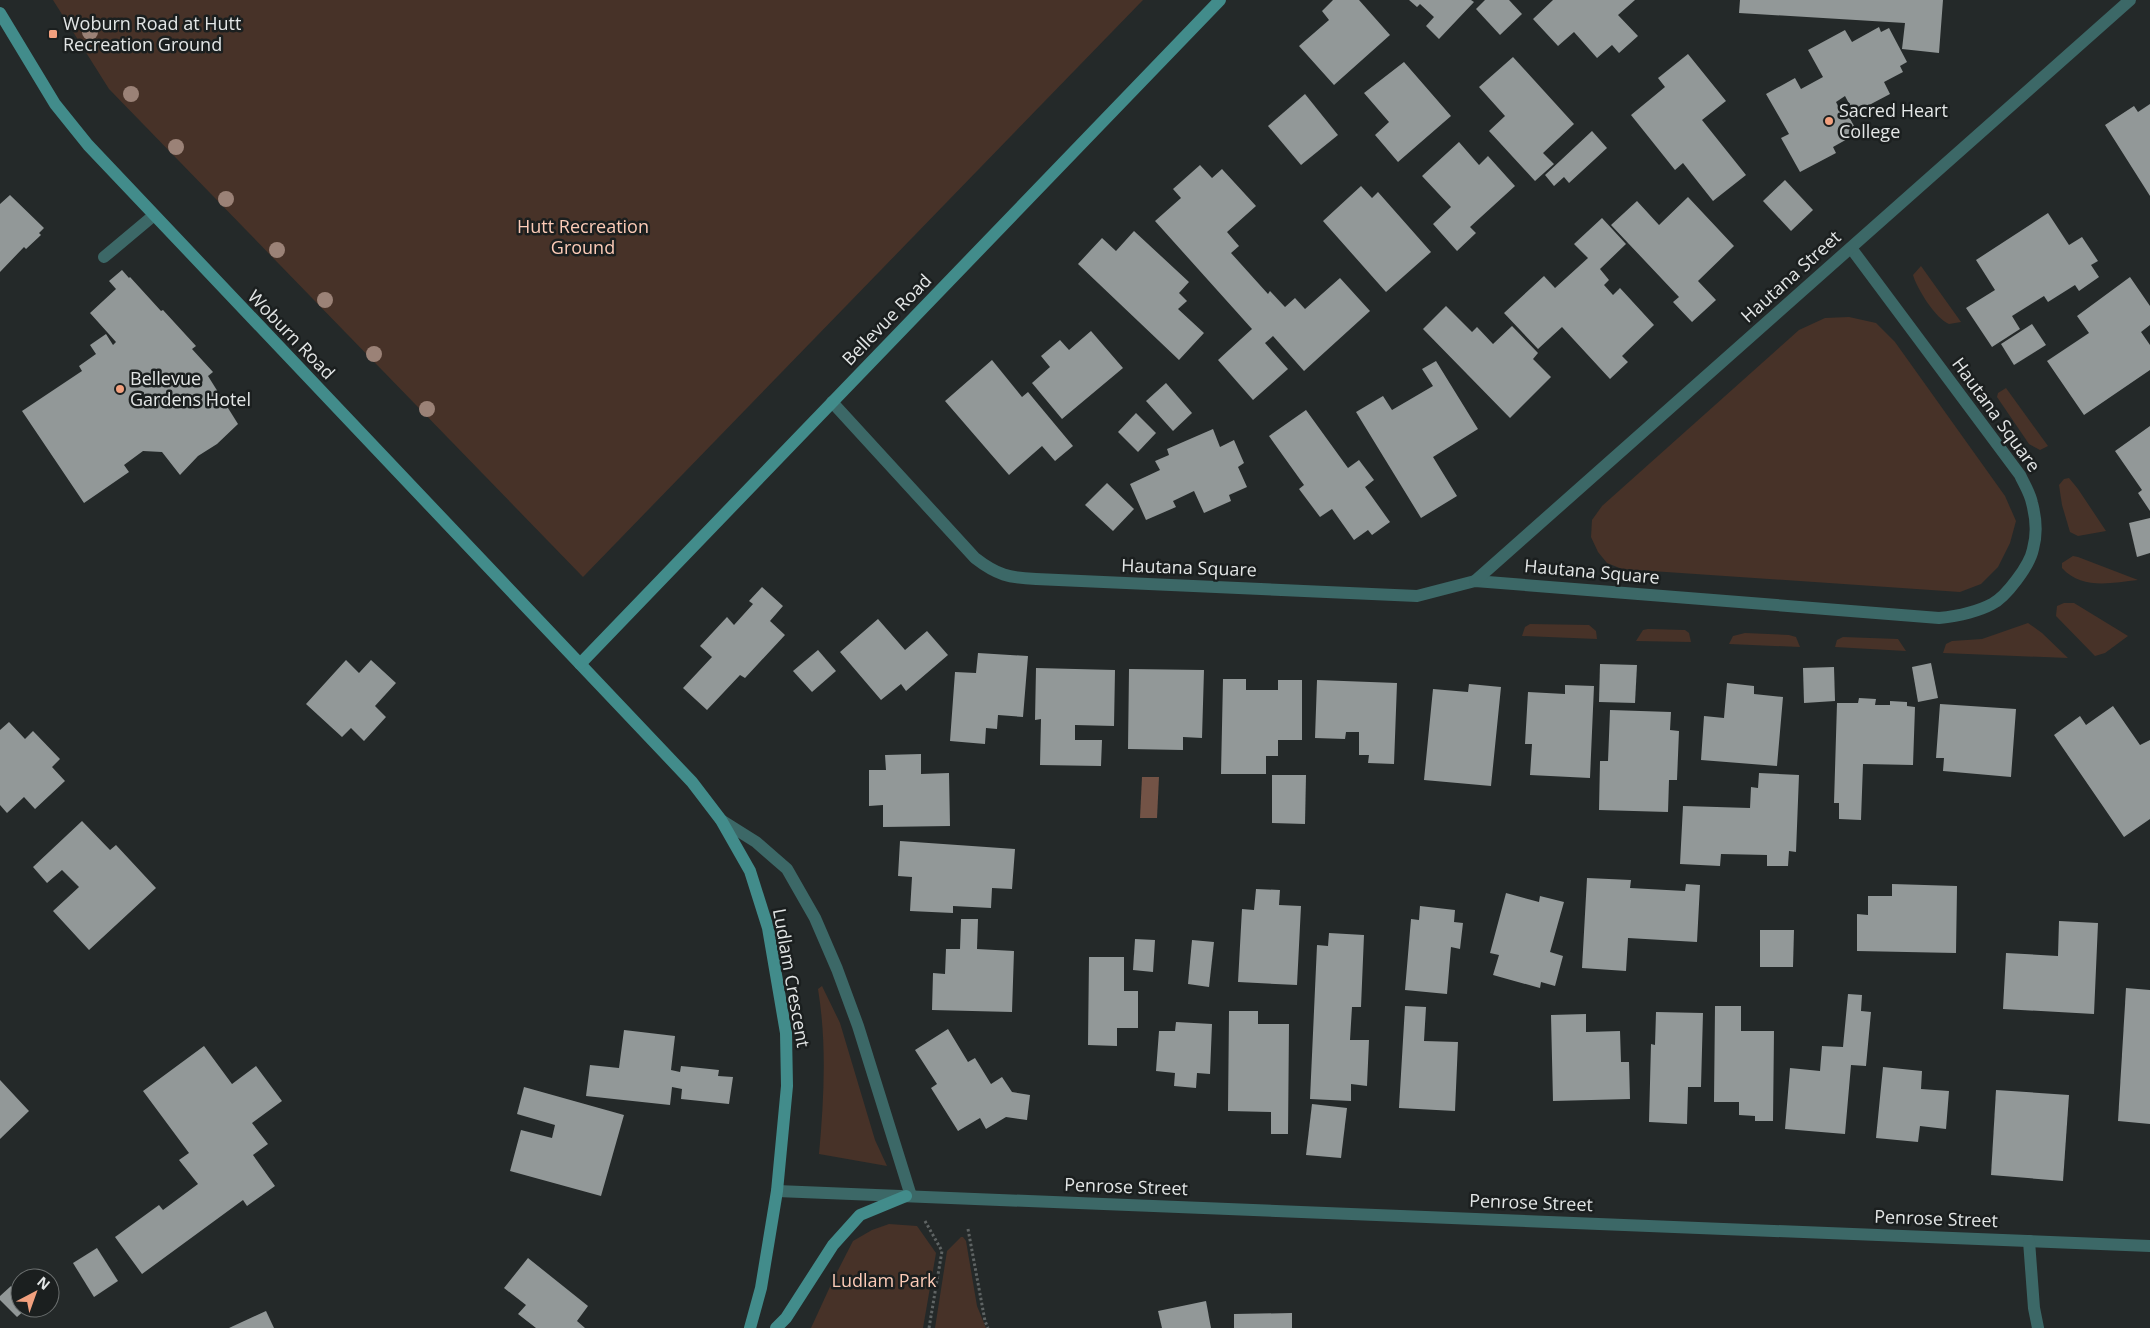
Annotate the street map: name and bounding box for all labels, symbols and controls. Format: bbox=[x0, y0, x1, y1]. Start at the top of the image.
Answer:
place label: Woburn Road at Hutt Recreation Ground bbox=[63, 11, 241, 56]
marker: Woburn Road at Hutt Recreation Ground bbox=[47, 28, 59, 40]
place label: Sacred Heart College bbox=[1839, 98, 1948, 143]
marker: Sacred Heart College bbox=[1823, 115, 1835, 127]
park label: Hutt Recreation Ground bbox=[517, 214, 649, 259]
street label: Hautana Street bbox=[1735, 225, 1845, 328]
street label: Bellevue Road bbox=[836, 268, 936, 370]
street label: Woburn Road bbox=[243, 284, 340, 384]
street label: Hautana Square bbox=[1947, 352, 2046, 476]
place label: Bellevue Gardens Hotel bbox=[130, 366, 251, 411]
marker: Bellevue Gardens Hotel bbox=[114, 383, 126, 395]
street label: Hautana Square bbox=[1121, 553, 1257, 581]
street label: Hautana Square bbox=[1523, 553, 1661, 589]
street label: Ludlam Crescent bbox=[768, 906, 816, 1049]
street label: Penrose Street bbox=[1064, 1172, 1188, 1200]
street label: Penrose Street bbox=[1469, 1188, 1593, 1216]
street label: Penrose Street bbox=[1874, 1204, 1998, 1232]
north arrow bbox=[10, 1268, 60, 1318]
park label: Ludlam Park bbox=[832, 1268, 937, 1292]
text: N bbox=[33, 1272, 54, 1294]

